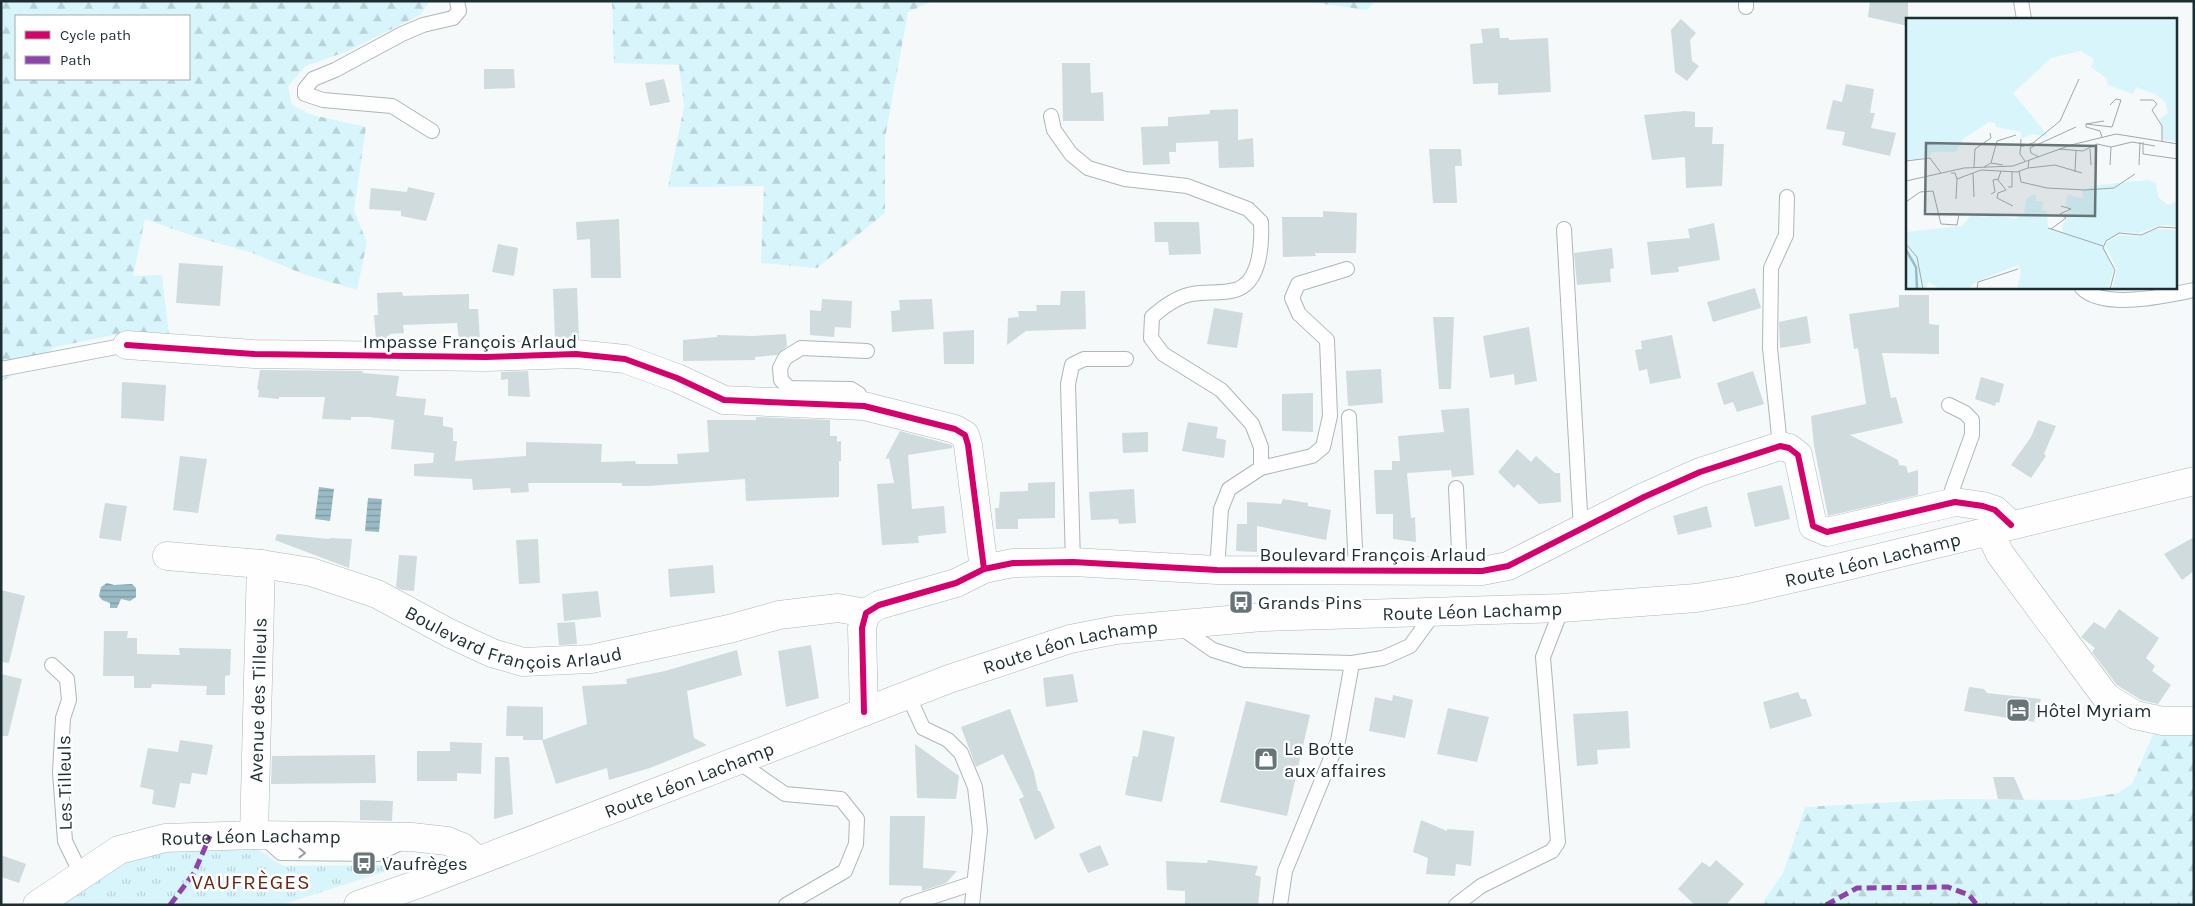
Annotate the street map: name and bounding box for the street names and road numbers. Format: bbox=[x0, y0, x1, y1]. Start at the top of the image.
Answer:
street label: Impasse François Arlaud bbox=[363, 331, 577, 353]
street label: Route Léon Lachamp bbox=[1783, 528, 1963, 592]
street label: Boulevard François Arlaud bbox=[1260, 544, 1486, 566]
street label: Route Léon Lachamp bbox=[1382, 598, 1563, 625]
street label: Boulevard François Arlaud bbox=[401, 601, 624, 674]
street label: Route Léon Lachamp bbox=[980, 616, 1159, 679]
street label: Avenue des Tilleuls bbox=[245, 617, 272, 783]
street label: Les Tilleuls bbox=[53, 735, 77, 831]
street label: Route Léon Lachamp bbox=[601, 738, 777, 823]
street label: Route Léon Lachamp bbox=[160, 825, 341, 850]

